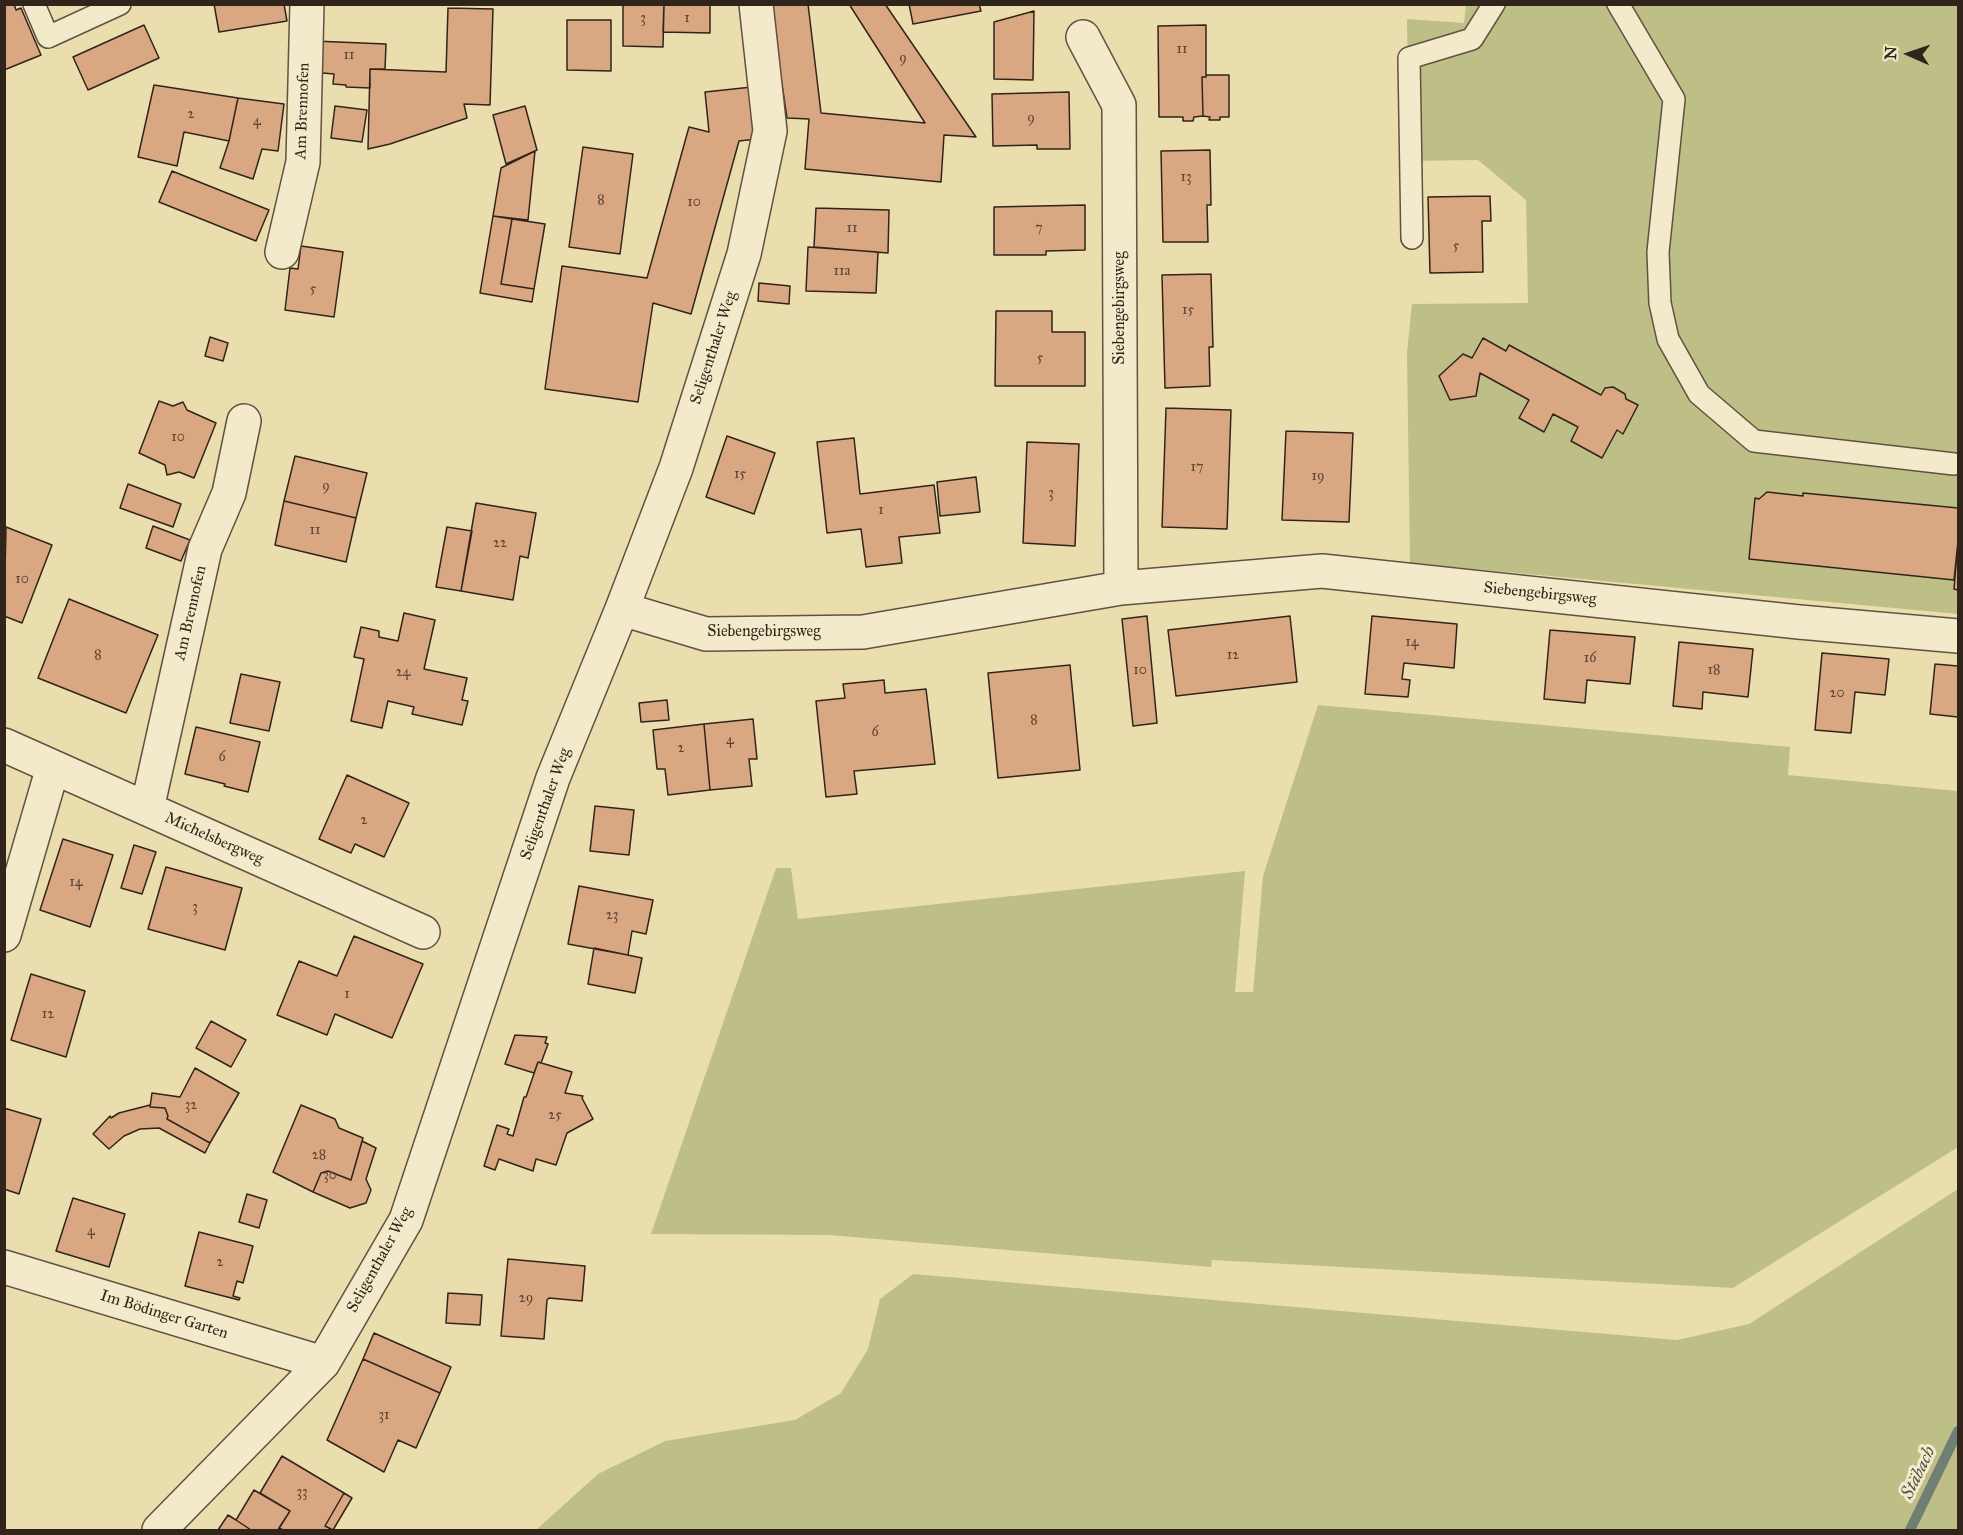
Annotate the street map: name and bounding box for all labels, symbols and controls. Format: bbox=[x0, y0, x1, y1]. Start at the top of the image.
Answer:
house number: 3 bbox=[640, 11, 646, 27]
house number: 1 bbox=[684, 11, 690, 27]
north arrow bbox=[1879, 24, 1939, 84]
house number: 11 bbox=[1176, 42, 1188, 58]
text: N bbox=[1881, 46, 1900, 60]
house number: 11 bbox=[343, 48, 355, 64]
house number: 9 bbox=[899, 51, 907, 67]
street label: Am Brennofen bbox=[292, 62, 314, 160]
house number: 2 bbox=[188, 107, 194, 123]
house number: 9 bbox=[1027, 111, 1035, 127]
house number: 4 bbox=[253, 114, 261, 130]
house number: 13 bbox=[1180, 170, 1192, 186]
house number: 8 bbox=[597, 193, 605, 209]
house number: 10 bbox=[687, 195, 701, 211]
house number: 11 bbox=[846, 221, 858, 237]
house number: 7 bbox=[1035, 221, 1043, 237]
house number: 5 bbox=[1453, 239, 1459, 255]
street label: Siebengebirgsweg bbox=[1110, 251, 1130, 365]
house number: 11a bbox=[834, 264, 850, 280]
house number: 5 bbox=[310, 282, 316, 298]
street label: Seligenthaler Weg bbox=[687, 289, 741, 407]
house number: 15 bbox=[1182, 303, 1194, 319]
house number: 5 bbox=[1037, 351, 1043, 367]
house number: 10 bbox=[171, 430, 185, 446]
house number: 17 bbox=[1190, 460, 1204, 476]
house number: 15 bbox=[734, 467, 746, 483]
house number: 19 bbox=[1312, 469, 1324, 485]
house number: 9 bbox=[322, 479, 330, 495]
house number: 3 bbox=[1048, 486, 1054, 502]
house number: 1 bbox=[878, 503, 884, 519]
house number: 11 bbox=[309, 523, 321, 539]
house number: 22 bbox=[493, 536, 507, 552]
street label: Am Brennofen bbox=[171, 564, 211, 662]
house number: 10 bbox=[15, 572, 29, 588]
street label: Siebengebirgsweg bbox=[1483, 579, 1597, 609]
street label: Siebengebirgsweg bbox=[707, 622, 821, 642]
house number: 14 bbox=[1405, 635, 1419, 651]
house number: 8 bbox=[94, 648, 102, 664]
house number: 12 bbox=[1227, 648, 1239, 664]
house number: 16 bbox=[1584, 651, 1596, 667]
house number: 10 bbox=[1133, 663, 1147, 679]
house number: 18 bbox=[1708, 663, 1720, 679]
house number: 24 bbox=[396, 665, 410, 681]
house number: 20 bbox=[1829, 686, 1845, 702]
house number: 8 bbox=[1030, 713, 1038, 729]
house number: 6 bbox=[871, 725, 879, 741]
house number: 4 bbox=[726, 733, 734, 749]
house number: 2 bbox=[678, 741, 684, 757]
street label: Seligenthaler Weg bbox=[517, 745, 575, 863]
house number: 6 bbox=[218, 750, 226, 766]
street label: Michelsbergweg bbox=[162, 809, 266, 869]
house number: 2 bbox=[361, 813, 367, 829]
house number: 14 bbox=[69, 875, 83, 891]
house number: 3 bbox=[192, 900, 198, 916]
house number: 23 bbox=[606, 908, 618, 924]
house number: 1 bbox=[344, 987, 350, 1003]
house number: 12 bbox=[42, 1007, 54, 1023]
house number: 32 bbox=[185, 1098, 197, 1114]
house number: 25 bbox=[548, 1108, 562, 1124]
house number: 28 bbox=[312, 1148, 326, 1164]
house number: 30 bbox=[323, 1168, 337, 1184]
street label: Seligenthaler Weg bbox=[343, 1204, 417, 1316]
house number: 4 bbox=[87, 1224, 95, 1240]
house number: 2 bbox=[217, 1255, 223, 1271]
street label: Im Bödinger Garten bbox=[98, 1286, 230, 1344]
house number: 29 bbox=[519, 1291, 533, 1307]
house number: 31 bbox=[378, 1408, 390, 1424]
water label: Stäbach bbox=[1897, 1443, 1941, 1503]
house number: 33 bbox=[296, 1485, 308, 1501]

